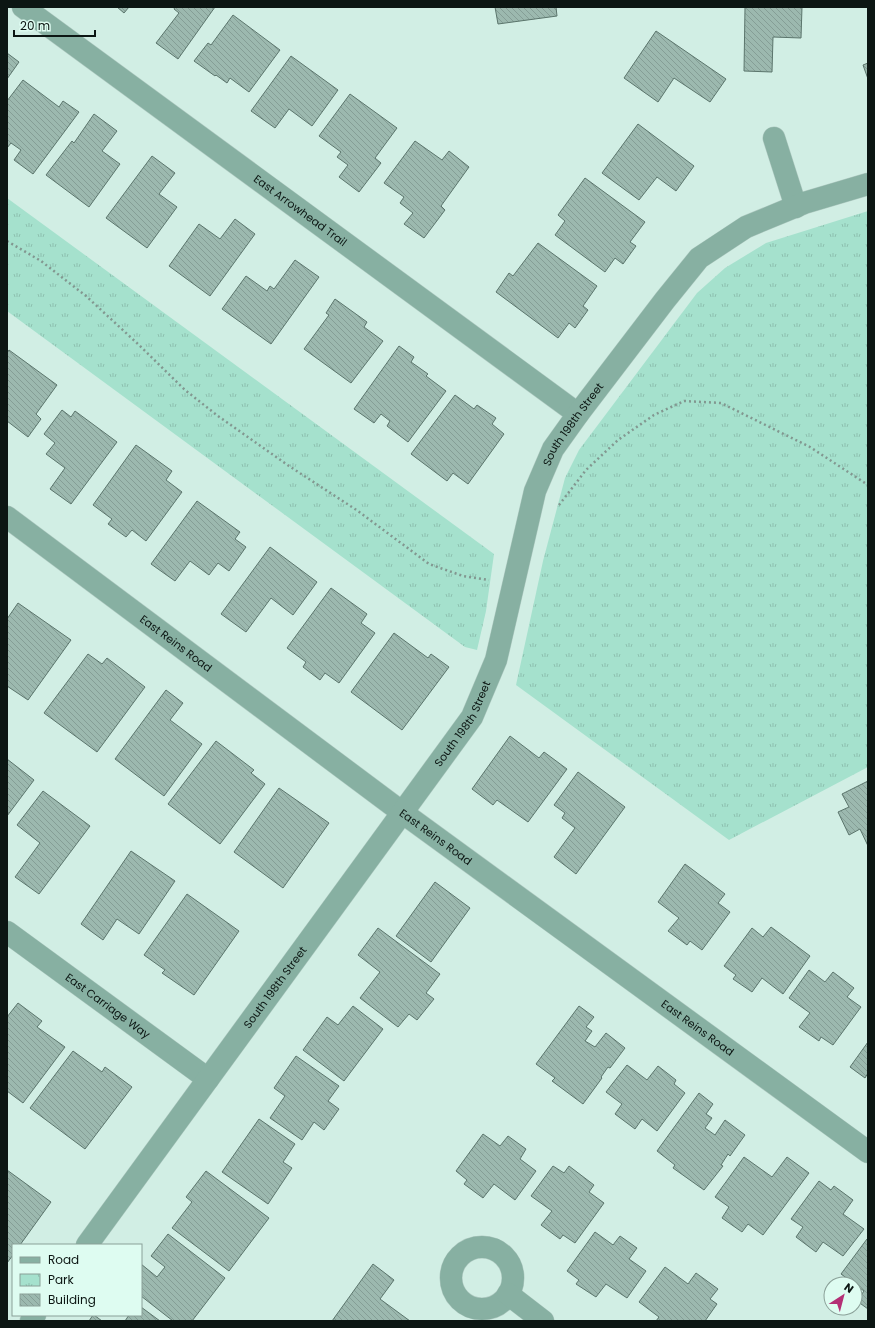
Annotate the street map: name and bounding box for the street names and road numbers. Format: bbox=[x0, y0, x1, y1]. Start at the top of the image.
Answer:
street label: East Arrowhead Trail bbox=[250, 171, 350, 250]
street label: South 198th Street bbox=[539, 379, 607, 468]
street label: East Reins Road bbox=[137, 611, 215, 676]
street label: South 198th Street bbox=[430, 678, 494, 770]
street label: East Reins Road bbox=[396, 805, 475, 869]
street label: South 198th Street bbox=[240, 943, 310, 1032]
street label: East Carriage Way bbox=[62, 969, 154, 1043]
street label: East Reins Road bbox=[658, 996, 737, 1060]

